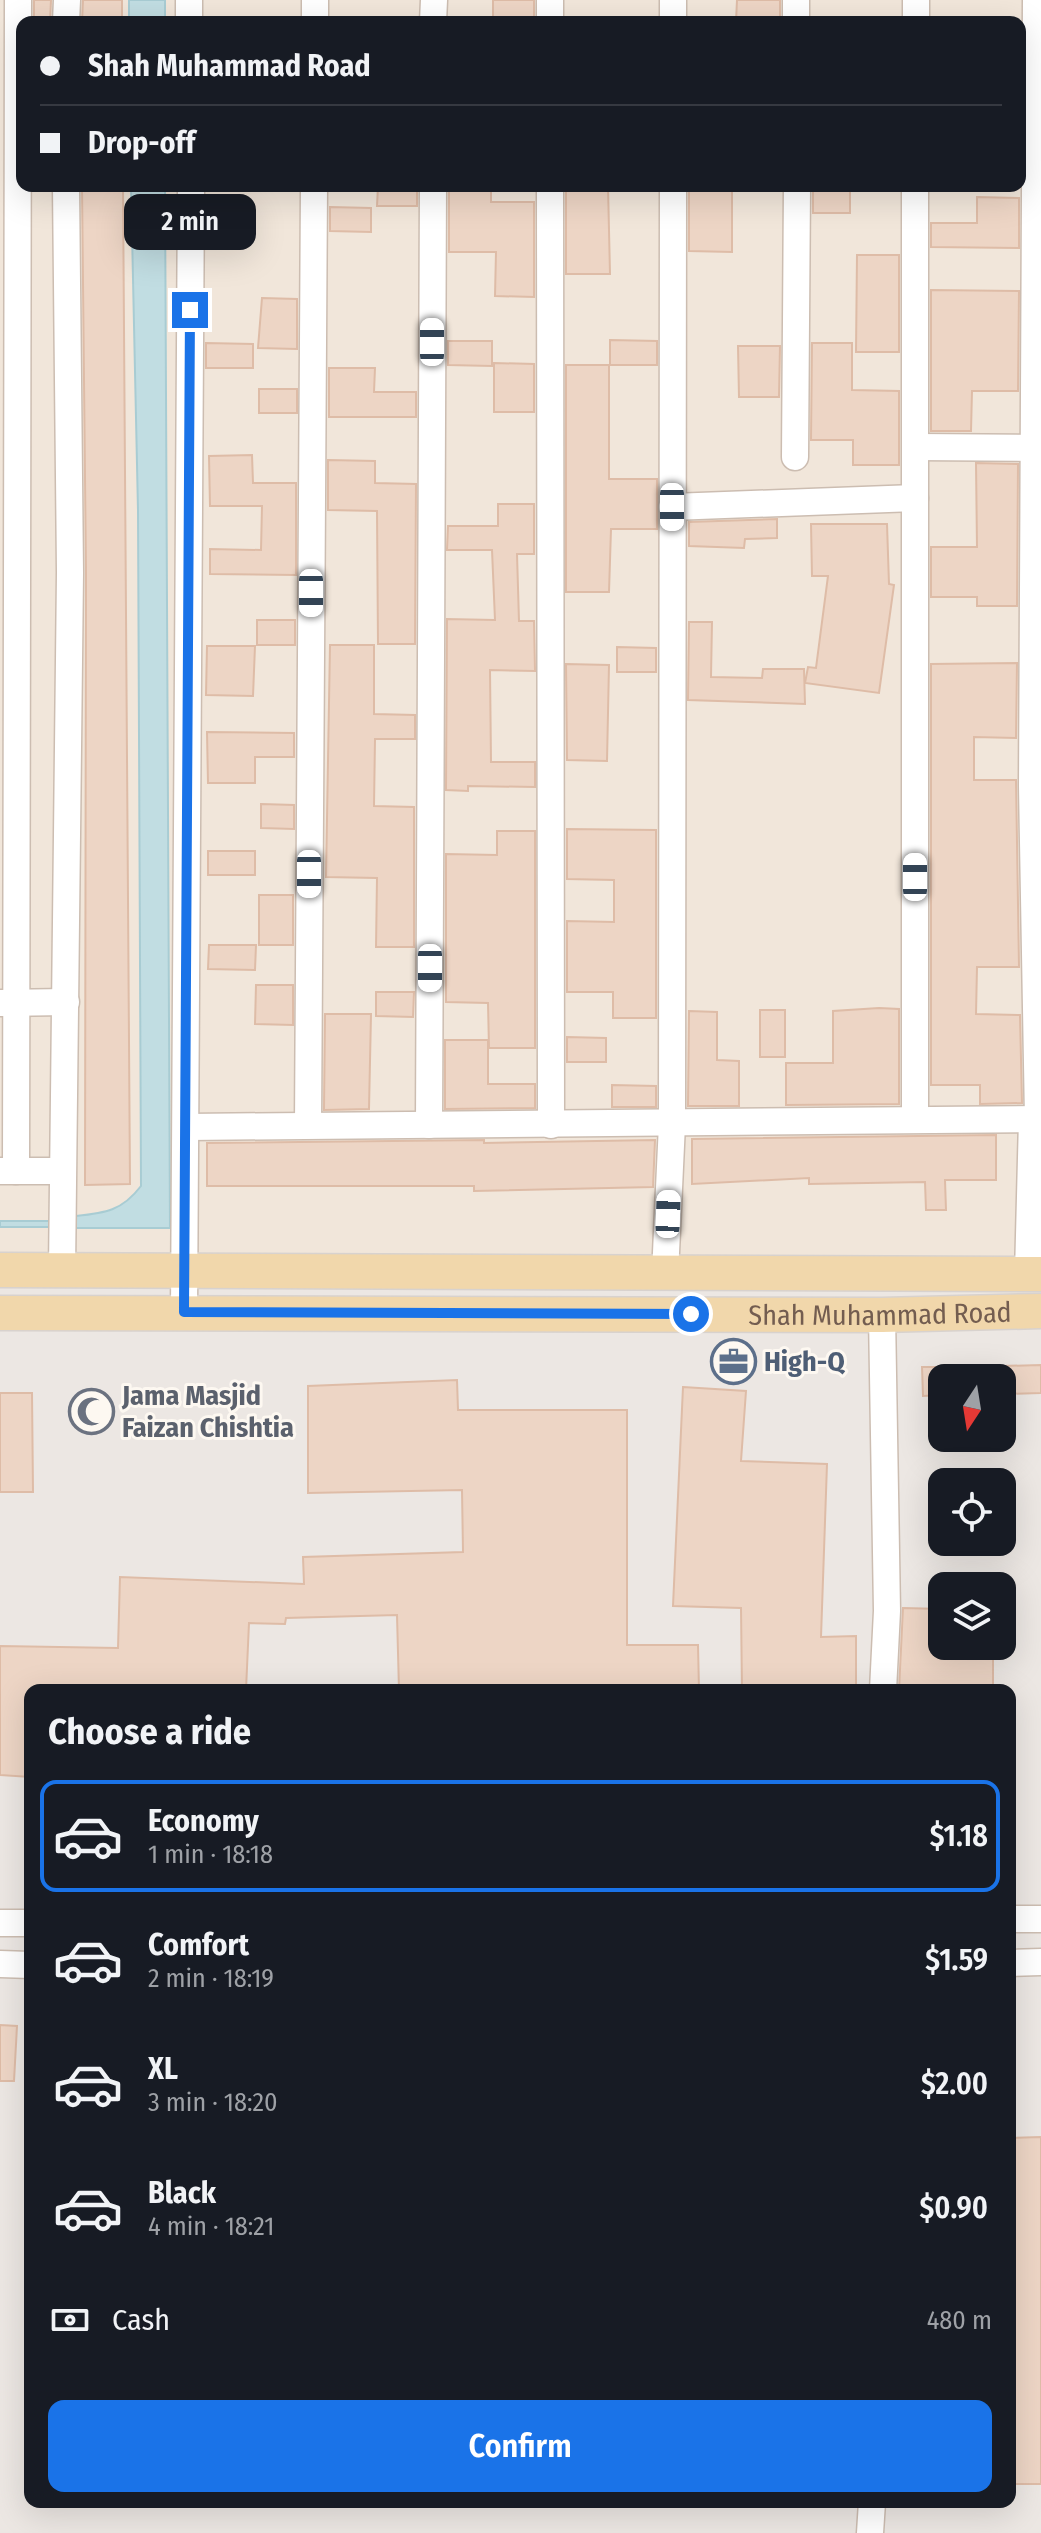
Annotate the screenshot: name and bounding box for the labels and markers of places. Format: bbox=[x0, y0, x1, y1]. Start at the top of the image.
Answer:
office icon: High-Q bbox=[709, 1337, 757, 1385]
place label: High-Q bbox=[764, 1345, 845, 1378]
place label: Jama Masjid Faizan Chishtia bbox=[121, 1379, 294, 1444]
mosque icon: Jama Masjid Faizan Chishtia bbox=[67, 1387, 115, 1435]

